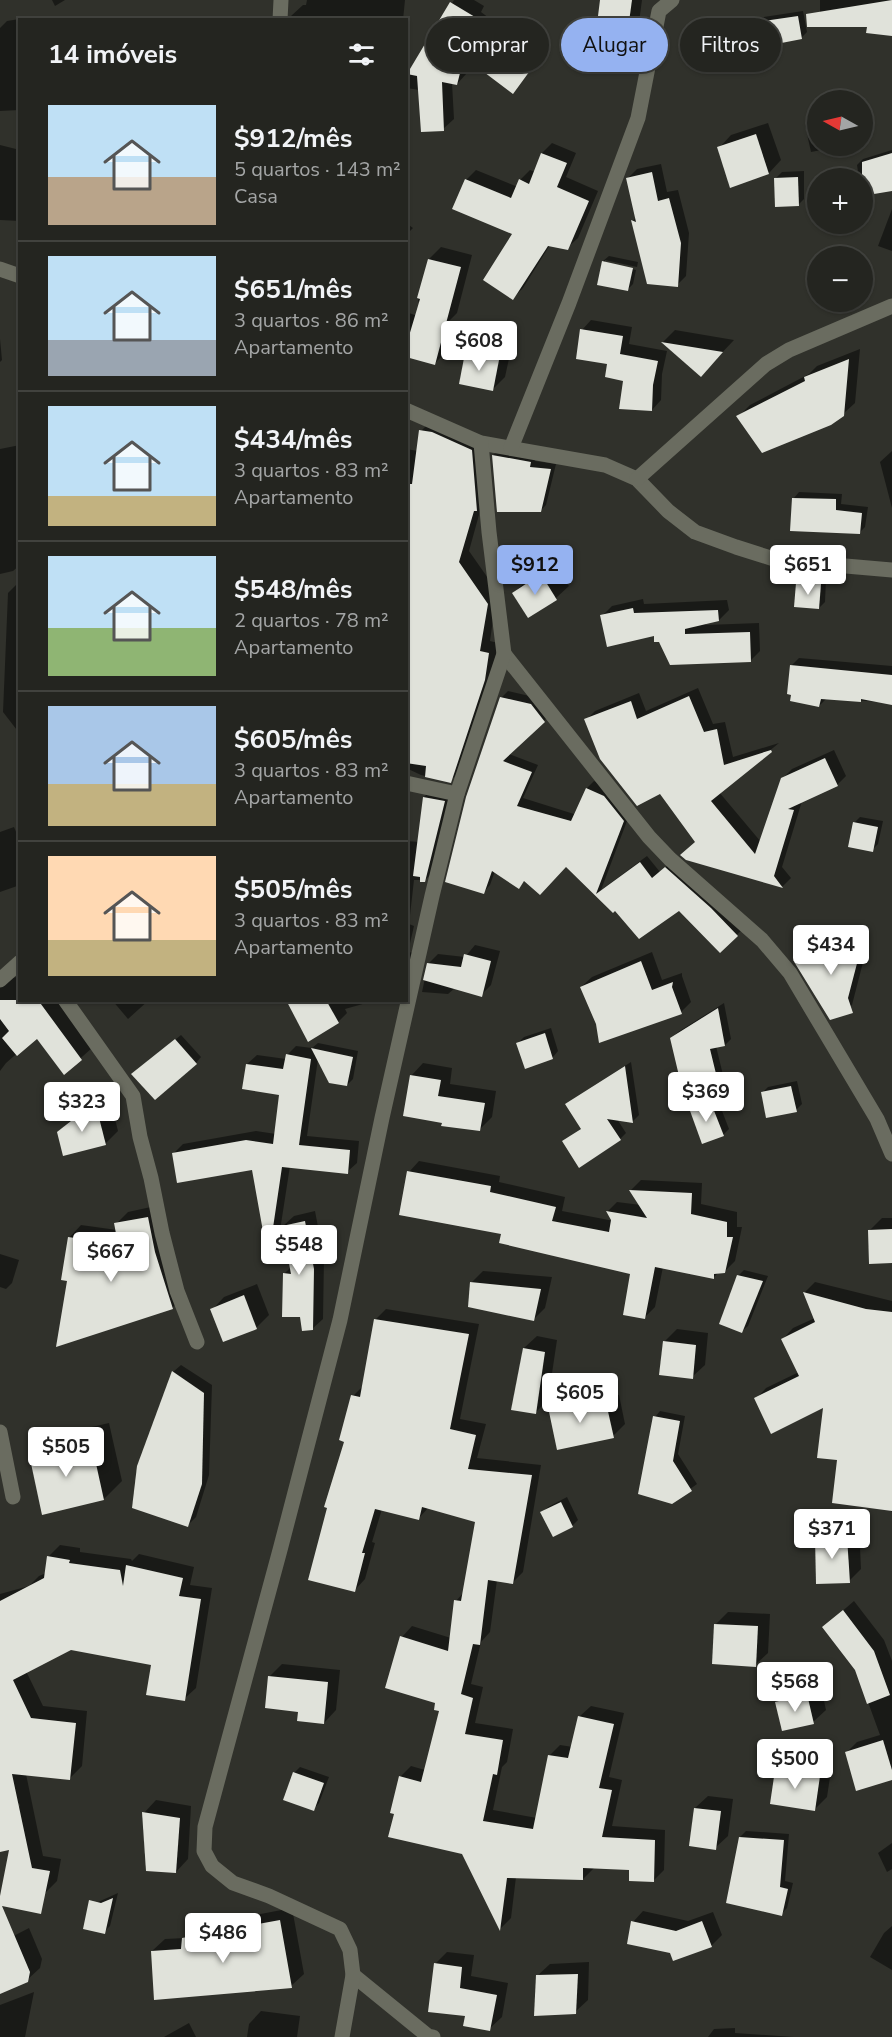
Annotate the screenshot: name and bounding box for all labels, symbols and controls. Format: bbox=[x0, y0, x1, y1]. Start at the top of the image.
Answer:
chip: Comprar bbox=[426, 18, 549, 72]
chip: Alugar bbox=[561, 18, 668, 72]
chip: Filtros bbox=[680, 18, 781, 72]
text: 14 imóveis bbox=[48, 37, 177, 72]
icon: filters bbox=[345, 38, 378, 71]
north arrow bbox=[807, 90, 873, 156]
map controls bbox=[807, 90, 873, 312]
text: $912/mês bbox=[234, 121, 353, 156]
icon: home bbox=[96, 129, 168, 201]
text: 5 quartos · 143 m² bbox=[234, 156, 401, 183]
button: + bbox=[807, 168, 873, 234]
text: Casa bbox=[234, 183, 278, 210]
button: − bbox=[807, 246, 873, 312]
text: $651/mês bbox=[234, 272, 353, 307]
icon: home bbox=[96, 280, 168, 352]
text: 3 quartos · 86 m² bbox=[234, 307, 389, 334]
pin: $608 bbox=[443, 321, 515, 372]
text: $608 bbox=[455, 327, 503, 354]
text: Apartamento bbox=[234, 334, 353, 361]
text: $434/mês bbox=[234, 422, 353, 457]
icon: home bbox=[96, 430, 168, 502]
text: 3 quartos · 83 m² bbox=[234, 457, 389, 484]
text: Apartamento bbox=[234, 484, 353, 511]
pin: $912 bbox=[499, 545, 571, 596]
pin: $651 bbox=[772, 545, 844, 596]
text: $912 bbox=[511, 551, 559, 578]
text: $651 bbox=[784, 551, 832, 578]
text: $548/mês bbox=[234, 572, 353, 607]
icon: home bbox=[96, 580, 168, 652]
text: 2 quartos · 78 m² bbox=[234, 607, 389, 634]
text: Apartamento bbox=[234, 634, 353, 661]
text: $605/mês bbox=[234, 722, 353, 757]
icon: home bbox=[96, 730, 168, 802]
text: 3 quartos · 83 m² bbox=[234, 757, 389, 784]
text: Apartamento bbox=[234, 784, 353, 811]
text: $505/mês bbox=[234, 872, 353, 907]
icon: home bbox=[96, 880, 168, 952]
text: 3 quartos · 83 m² bbox=[234, 907, 389, 934]
pin: $434 bbox=[795, 925, 867, 976]
text: $434 bbox=[807, 931, 855, 958]
text: Apartamento bbox=[234, 934, 353, 961]
pin: $369 bbox=[670, 1072, 742, 1123]
text: $369 bbox=[682, 1078, 730, 1105]
pin: $323 bbox=[46, 1082, 118, 1133]
text: $323 bbox=[58, 1088, 106, 1115]
pin: $548 bbox=[263, 1225, 335, 1276]
text: $548 bbox=[275, 1231, 323, 1258]
pin: $667 bbox=[75, 1232, 147, 1283]
text: $667 bbox=[87, 1238, 135, 1265]
pin: $605 bbox=[544, 1373, 616, 1424]
text: $605 bbox=[556, 1379, 604, 1406]
pin: $505 bbox=[30, 1427, 102, 1478]
text: $505 bbox=[42, 1433, 90, 1460]
pin: $371 bbox=[796, 1509, 868, 1560]
text: $371 bbox=[808, 1515, 856, 1542]
pin: $568 bbox=[759, 1662, 831, 1713]
text: $568 bbox=[771, 1668, 819, 1695]
pin: $500 bbox=[759, 1739, 831, 1790]
text: $500 bbox=[771, 1745, 819, 1772]
pin: $486 bbox=[187, 1913, 259, 1964]
text: $486 bbox=[199, 1919, 247, 1946]

